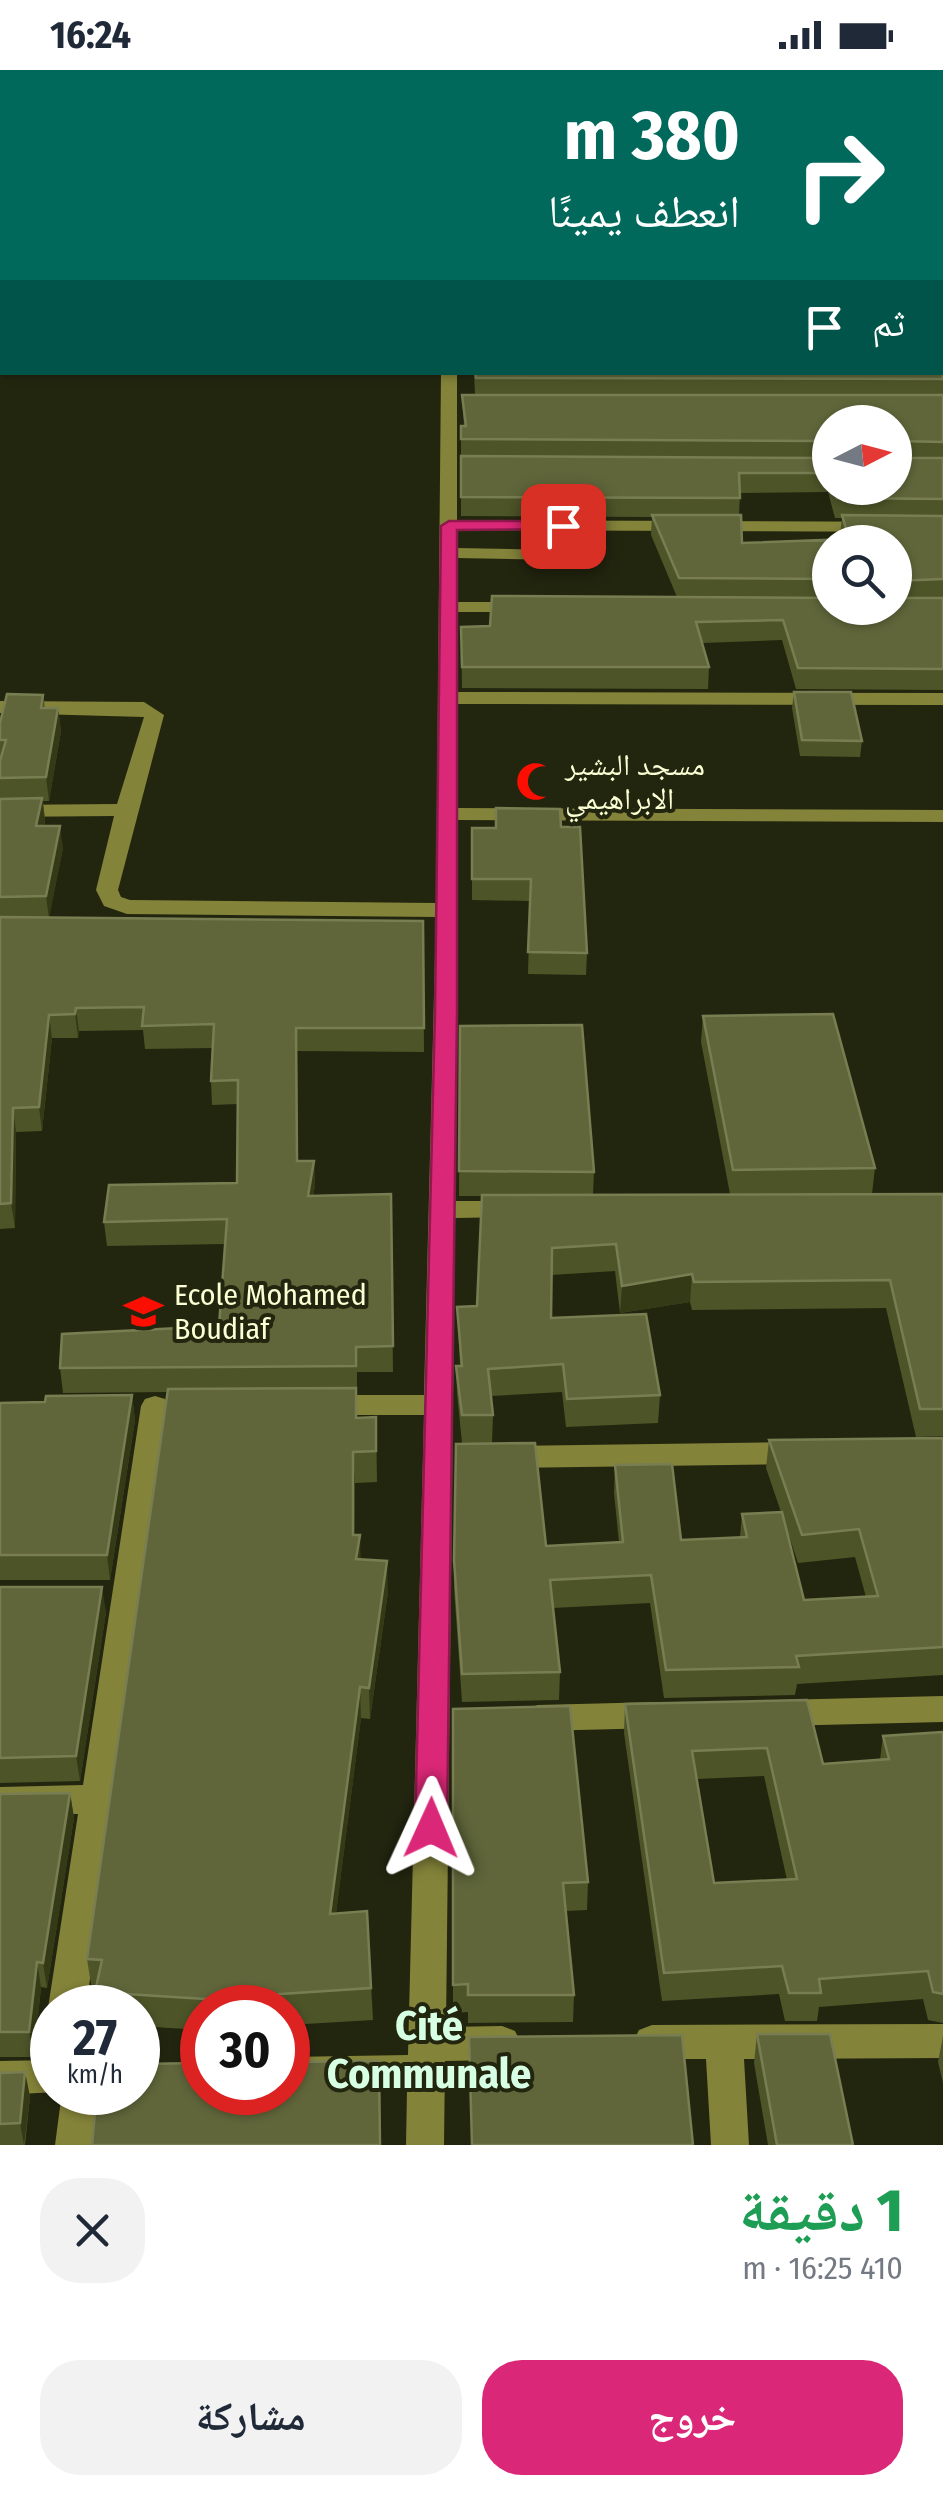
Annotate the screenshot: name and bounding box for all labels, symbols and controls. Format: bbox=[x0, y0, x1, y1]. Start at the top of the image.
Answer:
text: 16:24 bbox=[50, 12, 131, 58]
text: 380 m bbox=[564, 94, 740, 178]
icon: right bbox=[775, 110, 905, 240]
text: انعطف يمينًا bbox=[548, 185, 740, 239]
icon: arrive bbox=[797, 300, 852, 355]
text: ثم bbox=[872, 300, 905, 346]
north arrow bbox=[812, 405, 912, 505]
map controls bbox=[812, 405, 912, 625]
pin bbox=[521, 484, 606, 569]
icon: arrive bbox=[536, 499, 591, 554]
button: search bbox=[812, 525, 912, 625]
place label: مسجد البشير الابراهيمي bbox=[564, 747, 705, 823]
mosque icon: مسجد البشير الابراهيمي bbox=[514, 761, 556, 803]
place label: Ecole Mohamed Boudiaf bbox=[174, 1277, 367, 1347]
school or university icon: Ecole Mohamed Boudiaf bbox=[123, 1291, 165, 1333]
position arrow bbox=[379, 1776, 483, 1880]
speed limit sign: 30 bbox=[180, 1985, 310, 2115]
district label: Cité Communale bbox=[327, 2001, 531, 2099]
text: 27 bbox=[73, 2008, 117, 2068]
text: km/h bbox=[67, 2060, 123, 2090]
text: 1 دقيقة bbox=[739, 2175, 903, 2247]
button: close bbox=[40, 2178, 145, 2283]
text: 410 m · 16:25 bbox=[742, 2249, 903, 2287]
button: مشاركة bbox=[40, 2360, 462, 2475]
button: خروج bbox=[482, 2360, 903, 2475]

